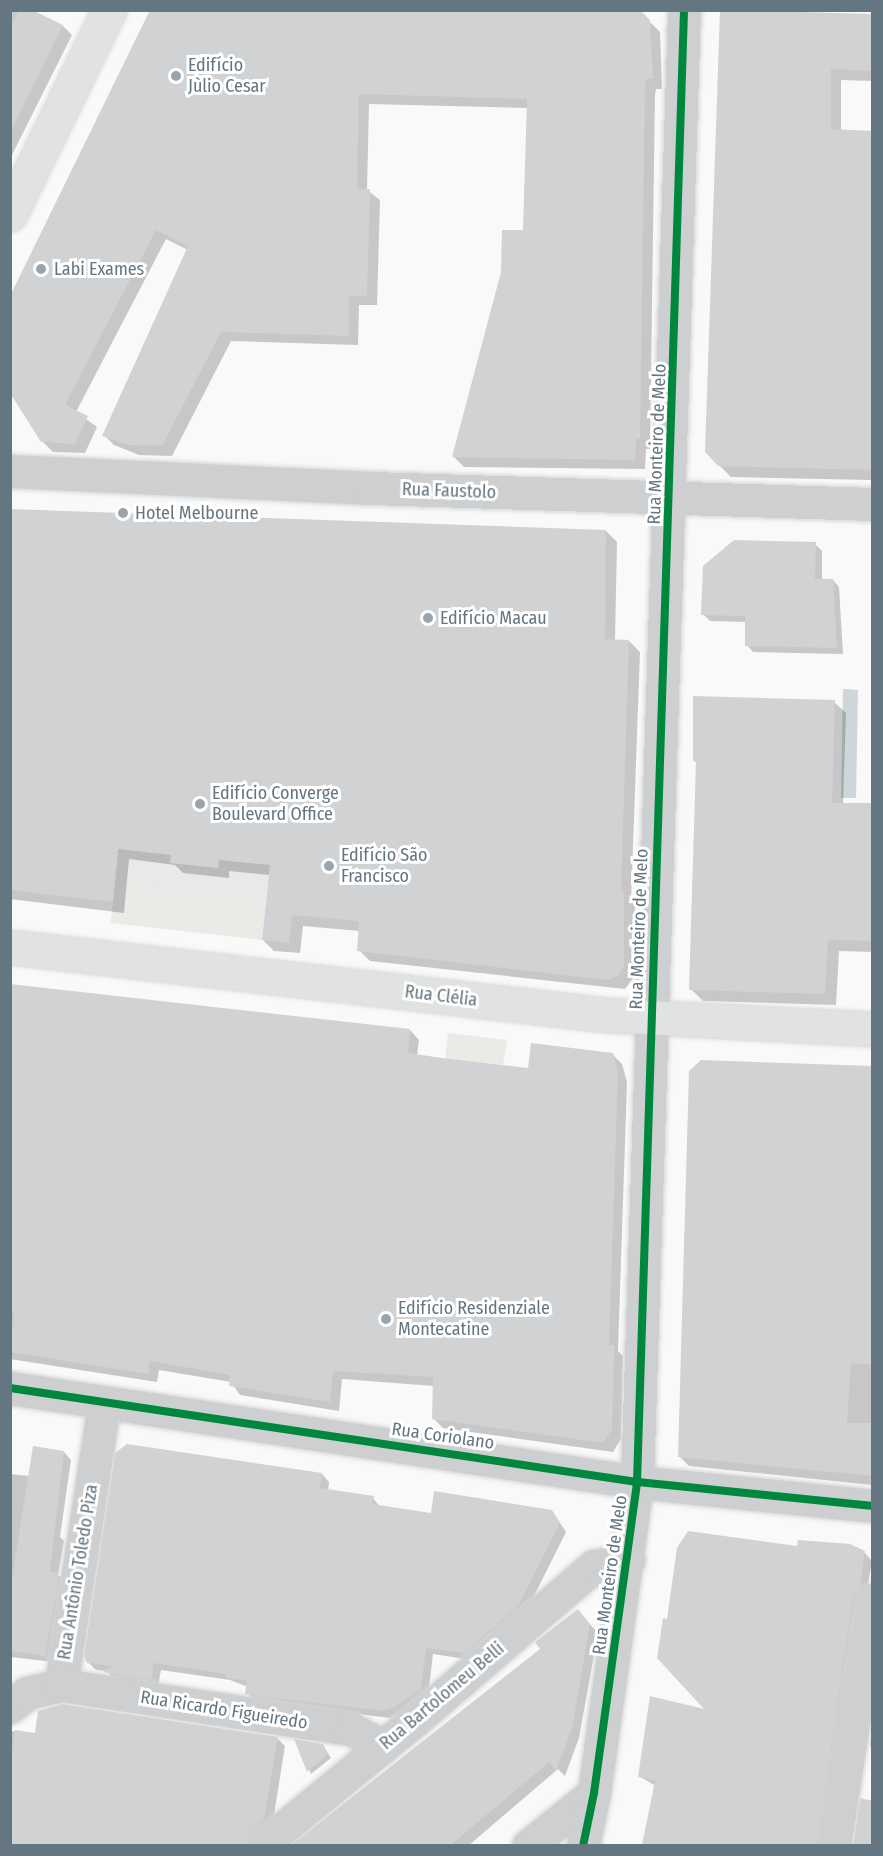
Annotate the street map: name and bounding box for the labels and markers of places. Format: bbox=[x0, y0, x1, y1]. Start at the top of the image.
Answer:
place label: Edifício Jùlio Cesar bbox=[188, 55, 266, 98]
marker: Edifício Jùlio Cesar bbox=[169, 69, 183, 83]
place label: Labi Exames bbox=[54, 258, 144, 280]
marker: Labi Exames bbox=[32, 260, 50, 278]
place label: Hotel Melbourne bbox=[135, 502, 258, 524]
marker: Hotel Melbourne bbox=[116, 506, 130, 520]
place label: Edifício Macau bbox=[440, 607, 547, 629]
marker: Edifício Macau bbox=[421, 611, 435, 625]
place label: Edifício Converge Boulevard Office bbox=[212, 783, 339, 826]
marker: Edifício Converge Boulevard Office bbox=[193, 797, 207, 811]
place label: Edifício São Francisco bbox=[341, 845, 428, 888]
marker: Edifício São Francisco bbox=[322, 859, 336, 873]
place label: Edifício Residenziale Montecatine bbox=[398, 1298, 550, 1340]
marker: Edifício Residenziale Montecatine bbox=[379, 1312, 393, 1326]

